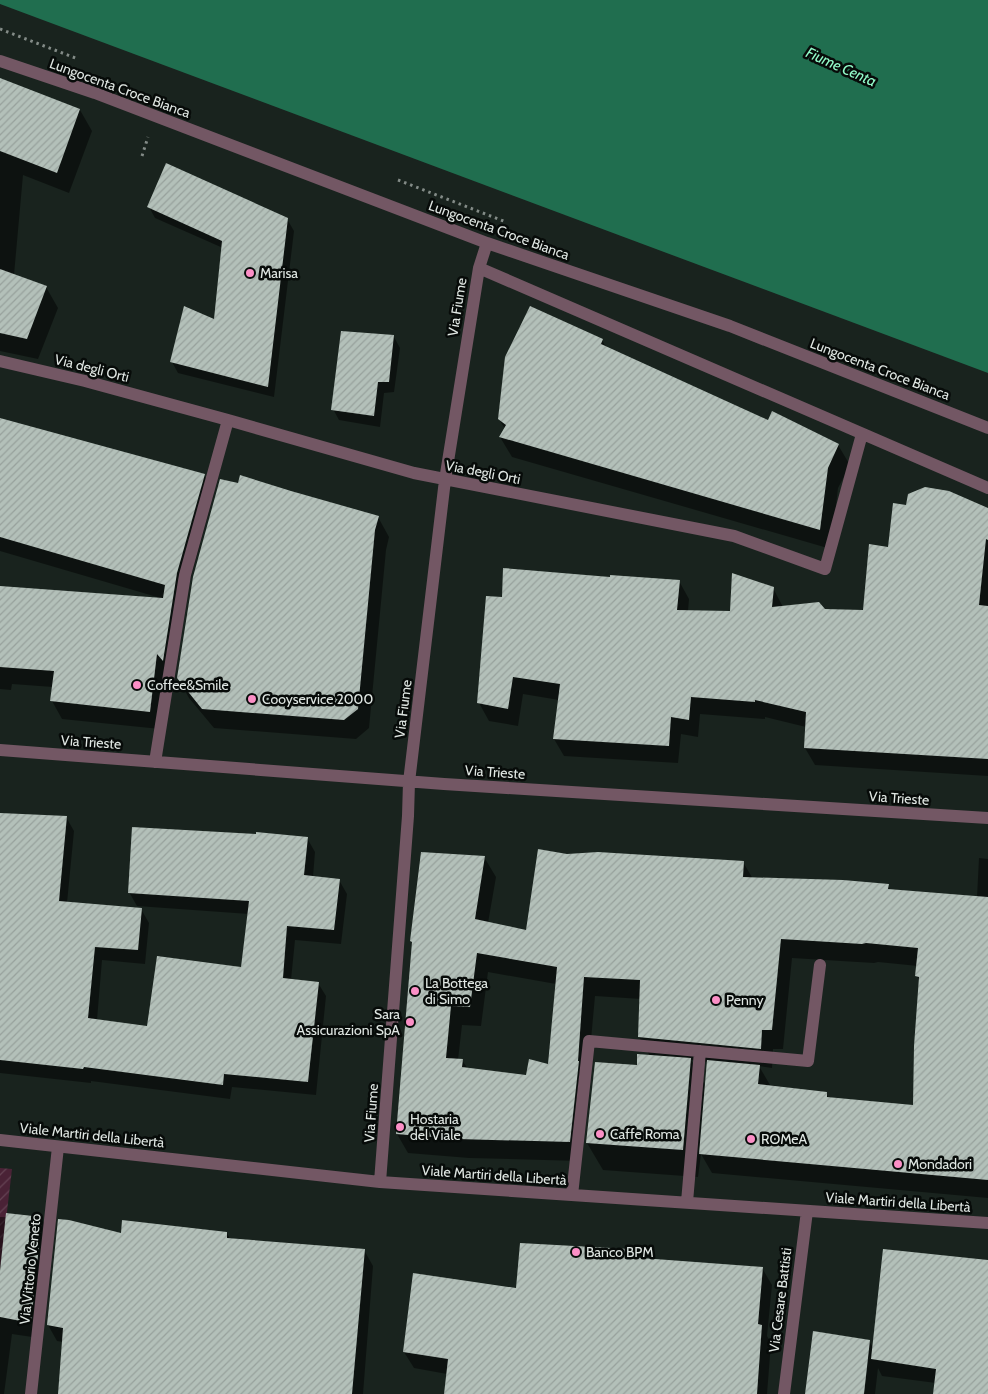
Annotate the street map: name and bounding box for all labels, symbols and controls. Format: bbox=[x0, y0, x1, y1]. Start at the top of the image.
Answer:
water label: Fiume Centa bbox=[803, 43, 879, 91]
street label: Lungocenta Croce Bianca bbox=[47, 54, 193, 122]
street label: Lungocenta Croce Bianca bbox=[426, 196, 572, 264]
place label: Marisa bbox=[260, 264, 298, 282]
marker: Marisa bbox=[244, 267, 256, 279]
street label: Via Fiume bbox=[443, 276, 471, 338]
street label: Lungocenta Croce Bianca bbox=[808, 334, 953, 404]
street label: Via degli Orti bbox=[53, 350, 131, 386]
street label: Via degli Orti bbox=[444, 456, 522, 488]
place label: Coffee&Smile bbox=[147, 676, 229, 694]
marker: Coffee&Smile bbox=[131, 679, 143, 691]
street label: Via Fiume bbox=[390, 679, 416, 739]
place label: Cooyservice 2000 bbox=[262, 690, 373, 708]
marker: Cooyservice 2000 bbox=[246, 693, 258, 705]
street label: Via Trieste bbox=[60, 731, 122, 753]
street label: Via Trieste bbox=[464, 761, 526, 783]
street label: Via Trieste bbox=[868, 787, 930, 809]
place label: La Bottega di Simo bbox=[425, 974, 488, 1008]
marker: La Bottega di Simo bbox=[409, 985, 421, 997]
place label: Penny bbox=[726, 991, 764, 1009]
marker: Penny bbox=[710, 994, 722, 1006]
place label: Sara Assicurazioni SpA bbox=[297, 1005, 400, 1039]
marker: Sara Assicurazioni SpA bbox=[404, 1016, 416, 1028]
street label: Via Fiume bbox=[360, 1083, 382, 1143]
place label: Hostaria del Viale bbox=[410, 1110, 461, 1144]
street label: Viale Martiri della Libertà bbox=[19, 1118, 165, 1152]
marker: Hostaria del Viale bbox=[394, 1121, 406, 1133]
place label: Caffe Roma bbox=[610, 1125, 680, 1143]
marker: Caffe Roma bbox=[594, 1128, 606, 1140]
place label: ROMeA bbox=[761, 1130, 807, 1148]
marker: ROMeA bbox=[745, 1133, 757, 1145]
place label: Mondadori bbox=[908, 1155, 972, 1173]
marker: Mondadori bbox=[892, 1158, 904, 1170]
street label: Viale Martiri della Libertà bbox=[421, 1161, 567, 1189]
street label: Viale Martiri della Libertà bbox=[825, 1188, 971, 1216]
street label: Via Vittorio Veneto bbox=[15, 1212, 45, 1325]
place label: Banco BPM bbox=[586, 1243, 654, 1261]
marker: Banco BPM bbox=[570, 1246, 582, 1258]
street label: Via Cesare Battisti bbox=[765, 1247, 795, 1353]

